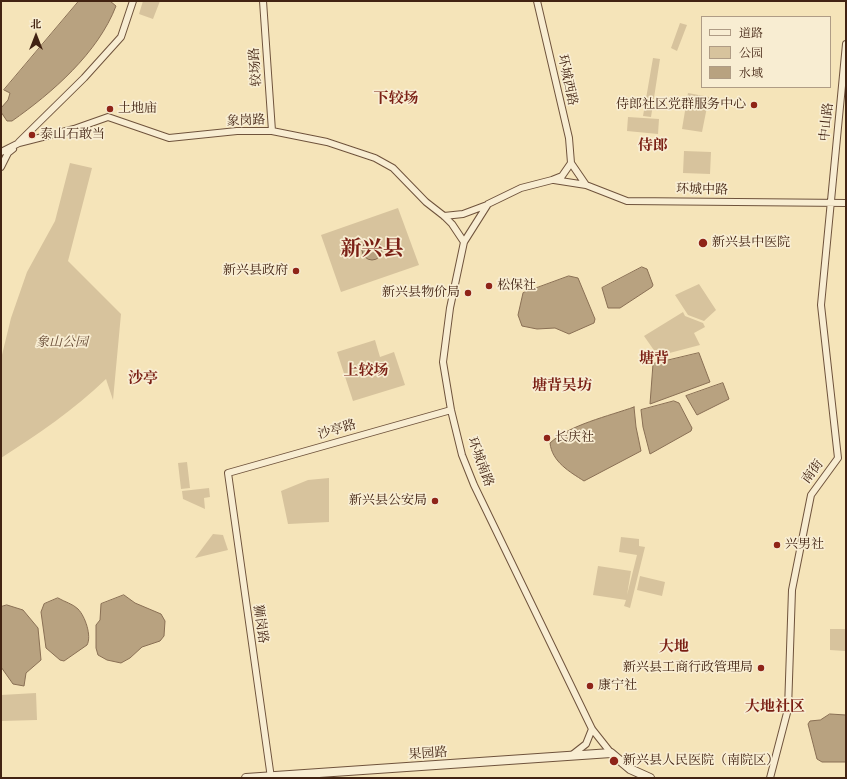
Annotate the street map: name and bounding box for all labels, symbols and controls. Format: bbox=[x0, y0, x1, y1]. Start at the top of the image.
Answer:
north arrow bbox=[16, 16, 56, 56]
text: 北 bbox=[31, 16, 42, 32]
legend bbox=[701, 16, 831, 88]
text: 道路 bbox=[739, 24, 763, 41]
text: 公园 bbox=[739, 44, 763, 61]
street label: 较场路 bbox=[247, 47, 265, 87]
street label: 环城西路 bbox=[554, 53, 580, 107]
text: 水域 bbox=[739, 64, 763, 81]
district label: 下较场 bbox=[374, 90, 418, 108]
place label: 侍郎社区党群服务中心 bbox=[616, 97, 746, 113]
marker: 侍郎社区党群服务中心 bbox=[749, 100, 759, 110]
place label: 土地庙 bbox=[118, 101, 157, 117]
street label: 中山路 bbox=[817, 102, 837, 142]
marker: 土地庙 bbox=[105, 104, 115, 114]
street label: 象岗路 bbox=[226, 113, 266, 129]
place label: 泰山石敢当 bbox=[40, 127, 105, 143]
marker: 泰山石敢当 bbox=[27, 130, 37, 140]
district label: 侍郎 bbox=[638, 137, 668, 155]
street label: 环城中路 bbox=[676, 182, 728, 198]
place label: 新兴县中医院 bbox=[712, 235, 790, 251]
district label: 新兴县 bbox=[341, 237, 403, 263]
marker: 新兴县中医院 bbox=[697, 237, 709, 249]
place label: 新兴县政府 bbox=[223, 263, 288, 279]
marker: 新兴县政府 bbox=[291, 266, 301, 276]
place label: 松保社 bbox=[497, 278, 536, 294]
marker: 松保社 bbox=[484, 281, 494, 291]
place label: 新兴县物价局 bbox=[382, 285, 460, 301]
marker: 新兴县物价局 bbox=[463, 288, 473, 298]
park label: 象山公园 bbox=[36, 335, 88, 351]
district label: 塘背 bbox=[639, 350, 669, 368]
district label: 上较场 bbox=[344, 362, 388, 380]
district label: 沙亭 bbox=[128, 370, 158, 388]
district label: 塘背吴坊 bbox=[532, 377, 592, 395]
street label: 沙亭路 bbox=[316, 417, 358, 443]
place label: 长庆社 bbox=[555, 430, 594, 446]
marker: 长庆社 bbox=[542, 433, 552, 443]
street label: 环城南路 bbox=[464, 435, 496, 489]
street label: 南街 bbox=[799, 457, 827, 487]
place label: 新兴县公安局 bbox=[349, 493, 427, 509]
marker: 新兴县公安局 bbox=[430, 496, 440, 506]
place label: 兴男社 bbox=[785, 537, 824, 553]
marker: 兴男社 bbox=[772, 540, 782, 550]
street label: 狮岗路 bbox=[250, 604, 270, 644]
district label: 大地 bbox=[659, 638, 689, 656]
place label: 新兴县工商行政管理局 bbox=[623, 660, 753, 676]
marker: 新兴县工商行政管理局 bbox=[756, 663, 766, 673]
place label: 康宁社 bbox=[598, 678, 637, 694]
marker: 康宁社 bbox=[585, 681, 595, 691]
district label: 大地社区 bbox=[745, 698, 805, 716]
street label: 果园路 bbox=[408, 745, 448, 763]
place label: 新兴县人民医院（南院区） bbox=[623, 753, 779, 769]
marker: 新兴县人民医院（南院区） bbox=[608, 755, 620, 767]

